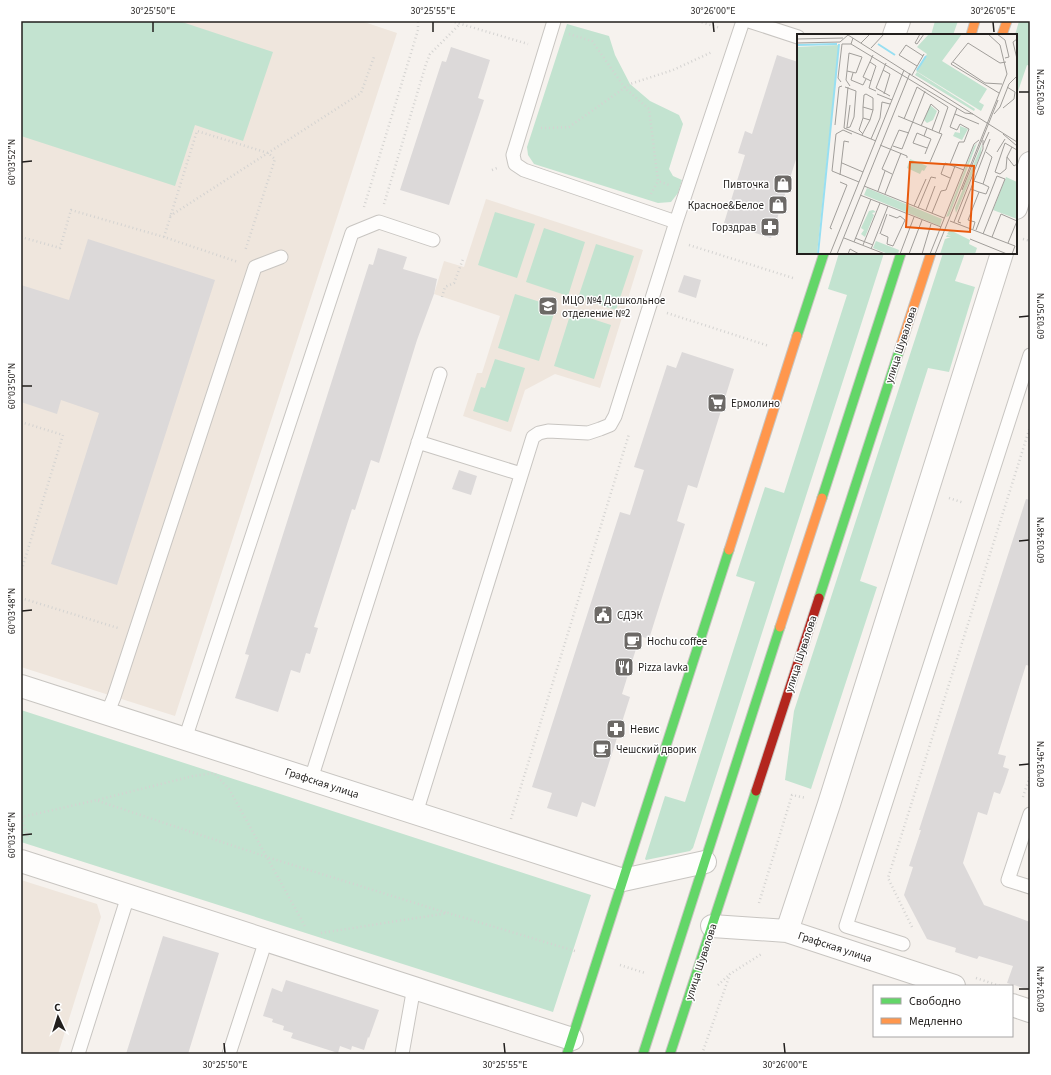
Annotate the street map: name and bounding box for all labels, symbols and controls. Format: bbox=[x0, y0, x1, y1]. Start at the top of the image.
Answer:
text: 30°25'50"E bbox=[130, 4, 176, 18]
text: 30°25'55"E bbox=[410, 4, 456, 18]
text: 30°26'00"E bbox=[690, 4, 736, 18]
text: 30°26'05"E bbox=[970, 4, 1016, 18]
inset map bbox=[797, 34, 1017, 254]
text: 60°03'52"N bbox=[1034, 69, 1048, 115]
text: 60°03'52"N bbox=[5, 139, 19, 185]
shop icon: Пивточка bbox=[772, 173, 794, 195]
place label: Пивточка bbox=[723, 177, 769, 192]
shop icon: Красное&Белое bbox=[767, 194, 789, 216]
place label: Красное&Белое bbox=[688, 198, 765, 213]
pharmacy icon: Горздрав bbox=[759, 216, 781, 238]
place label: Горздрав bbox=[712, 220, 756, 235]
place label: МЦО №4 Дошкольное отделение №2 bbox=[562, 293, 666, 321]
text: 60°03'50"N bbox=[1034, 293, 1048, 339]
school or university icon: МЦО №4 Дошкольное отделение №2 bbox=[537, 295, 559, 317]
street label: улица Шувалова bbox=[882, 305, 920, 385]
text: 60°03'50"N bbox=[5, 363, 19, 409]
supermarket icon: Ермолино bbox=[706, 392, 728, 414]
place label: Ермолино bbox=[731, 396, 780, 411]
text: 60°03'48"N bbox=[1034, 517, 1048, 563]
text: 60°03'48"N bbox=[5, 588, 19, 634]
public building icon: СДЭК bbox=[592, 604, 614, 626]
place label: СДЭК bbox=[617, 608, 644, 623]
street label: улица Шувалова bbox=[782, 614, 820, 694]
cafe icon: Hochu coffee bbox=[622, 630, 644, 652]
place label: Hochu coffee bbox=[647, 634, 708, 649]
restaurant icon: Pizza lavka bbox=[613, 656, 635, 678]
place label: Pizza lavka bbox=[638, 660, 688, 675]
pharmacy icon: Невис bbox=[605, 718, 627, 740]
place label: Невис bbox=[630, 722, 659, 737]
cafe icon: Чешский дворик bbox=[591, 738, 613, 760]
text: 60°03'46"N bbox=[1034, 741, 1048, 787]
place label: Чешский дворик bbox=[616, 742, 697, 757]
street label: Графская улица bbox=[283, 764, 361, 802]
text: 60°03'46"N bbox=[5, 812, 19, 858]
street label: улица Шувалова bbox=[682, 922, 720, 1002]
street label: Графская улица bbox=[796, 928, 874, 966]
text: 60°03'44"N bbox=[1034, 966, 1048, 1012]
legend bbox=[873, 985, 1013, 1037]
text: Свободно bbox=[909, 993, 961, 1010]
north arrow bbox=[38, 997, 78, 1037]
text: С bbox=[54, 1000, 62, 1015]
text: Медленно bbox=[909, 1013, 963, 1030]
text: 30°25'50"E bbox=[202, 1058, 248, 1072]
text: 30°25'55"E bbox=[482, 1058, 528, 1072]
text: 30°26'00"E bbox=[762, 1058, 808, 1072]

